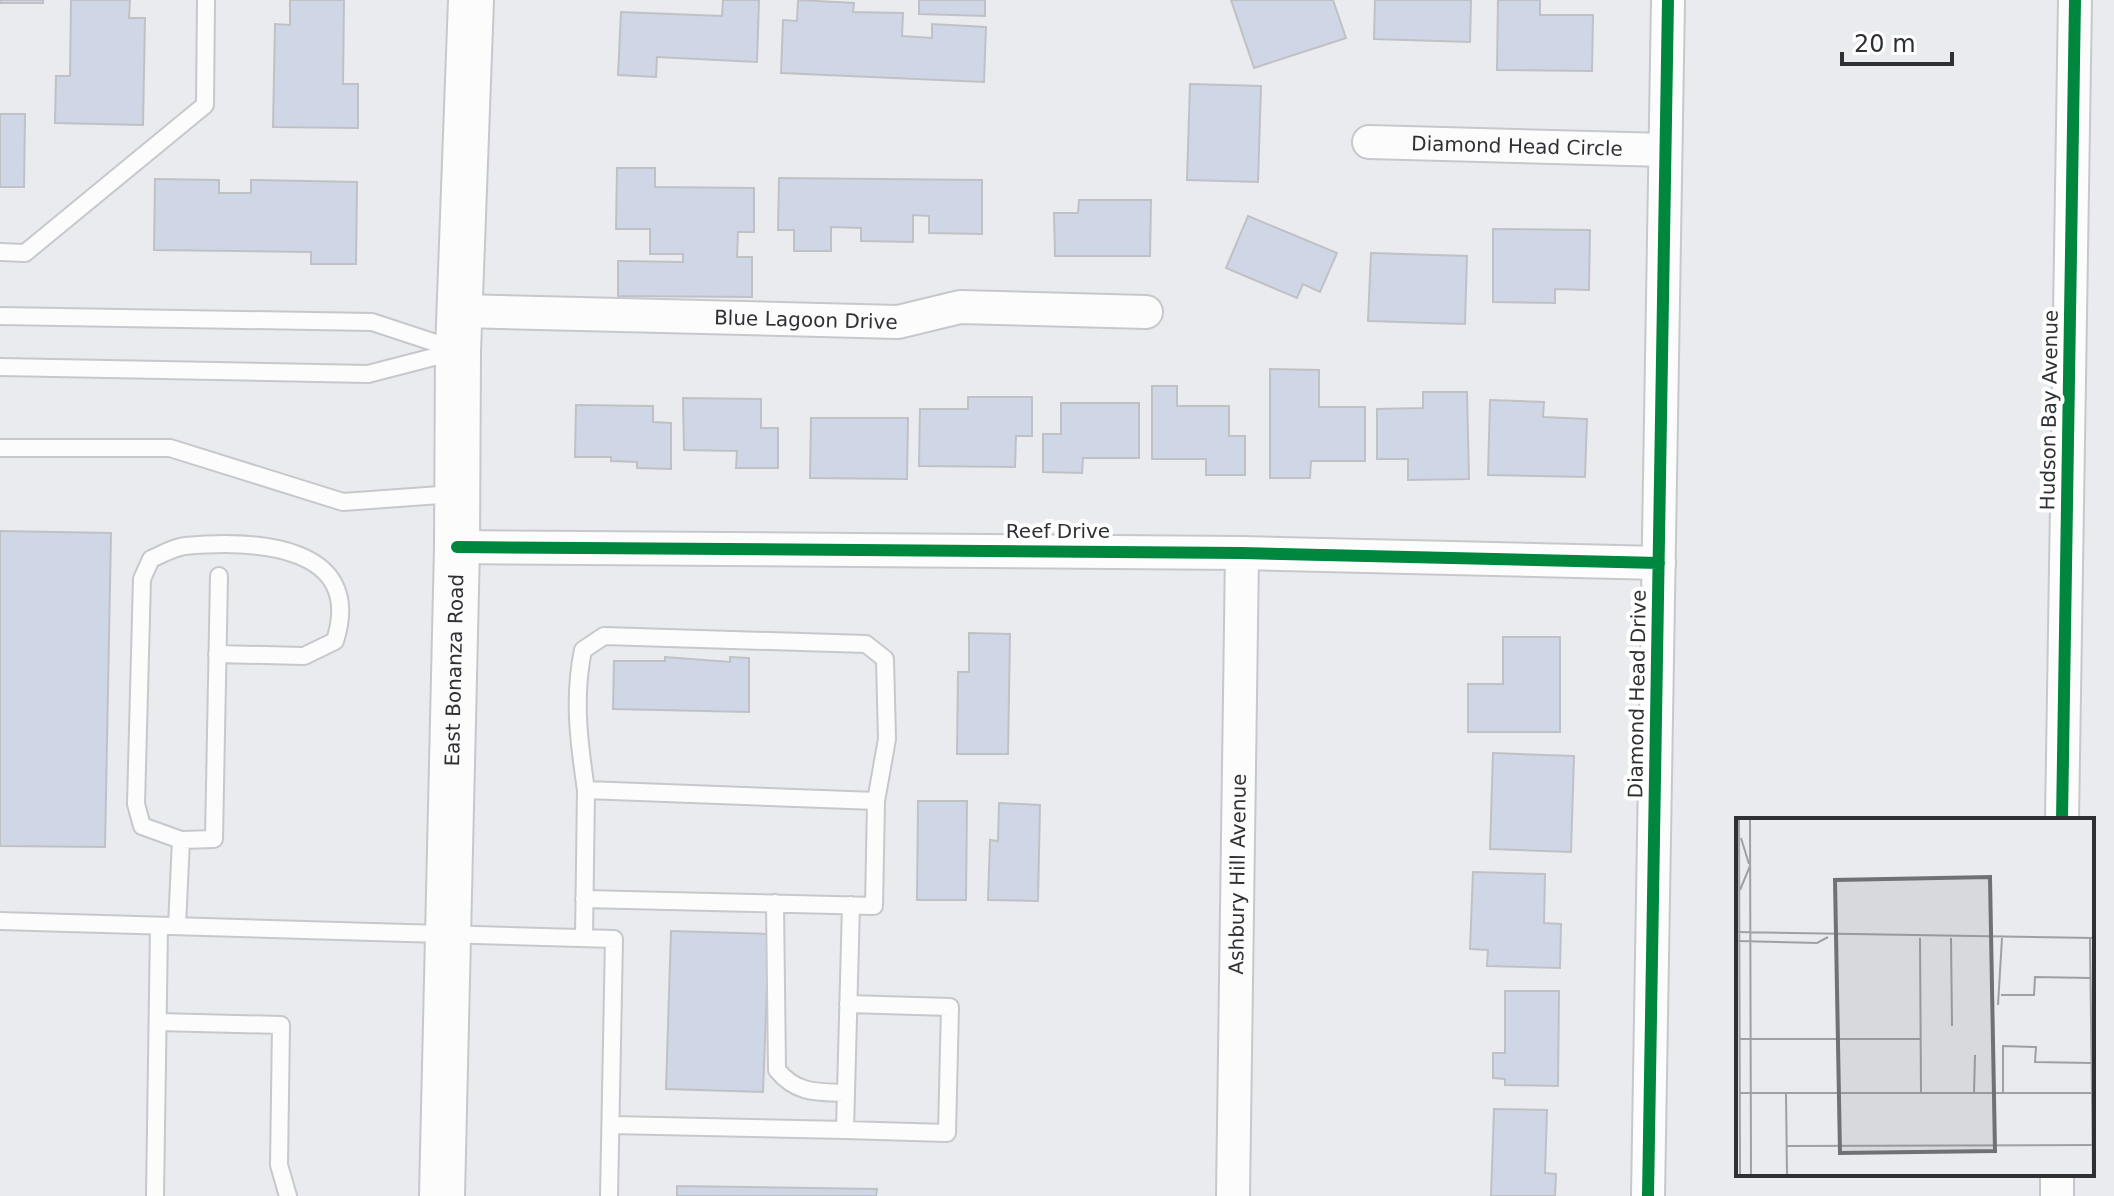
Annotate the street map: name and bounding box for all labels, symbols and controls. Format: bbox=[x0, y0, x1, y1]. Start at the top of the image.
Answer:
scale bar bbox=[1842, 16, 1952, 66]
text: 20 m bbox=[1854, 30, 1916, 58]
street label: Diamond Head Circle bbox=[1411, 131, 1623, 161]
street label: Blue Lagoon Drive bbox=[714, 305, 898, 334]
street label: Hudson Bay Avenue bbox=[2035, 310, 2063, 510]
street label: Reef Drive bbox=[1006, 519, 1110, 543]
street label: East Bonanza Road bbox=[440, 574, 468, 767]
street label: Diamond Head Drive bbox=[1623, 589, 1651, 799]
street label: Ashbury Hill Avenue bbox=[1224, 773, 1251, 975]
inset map bbox=[1736, 818, 2094, 1176]

